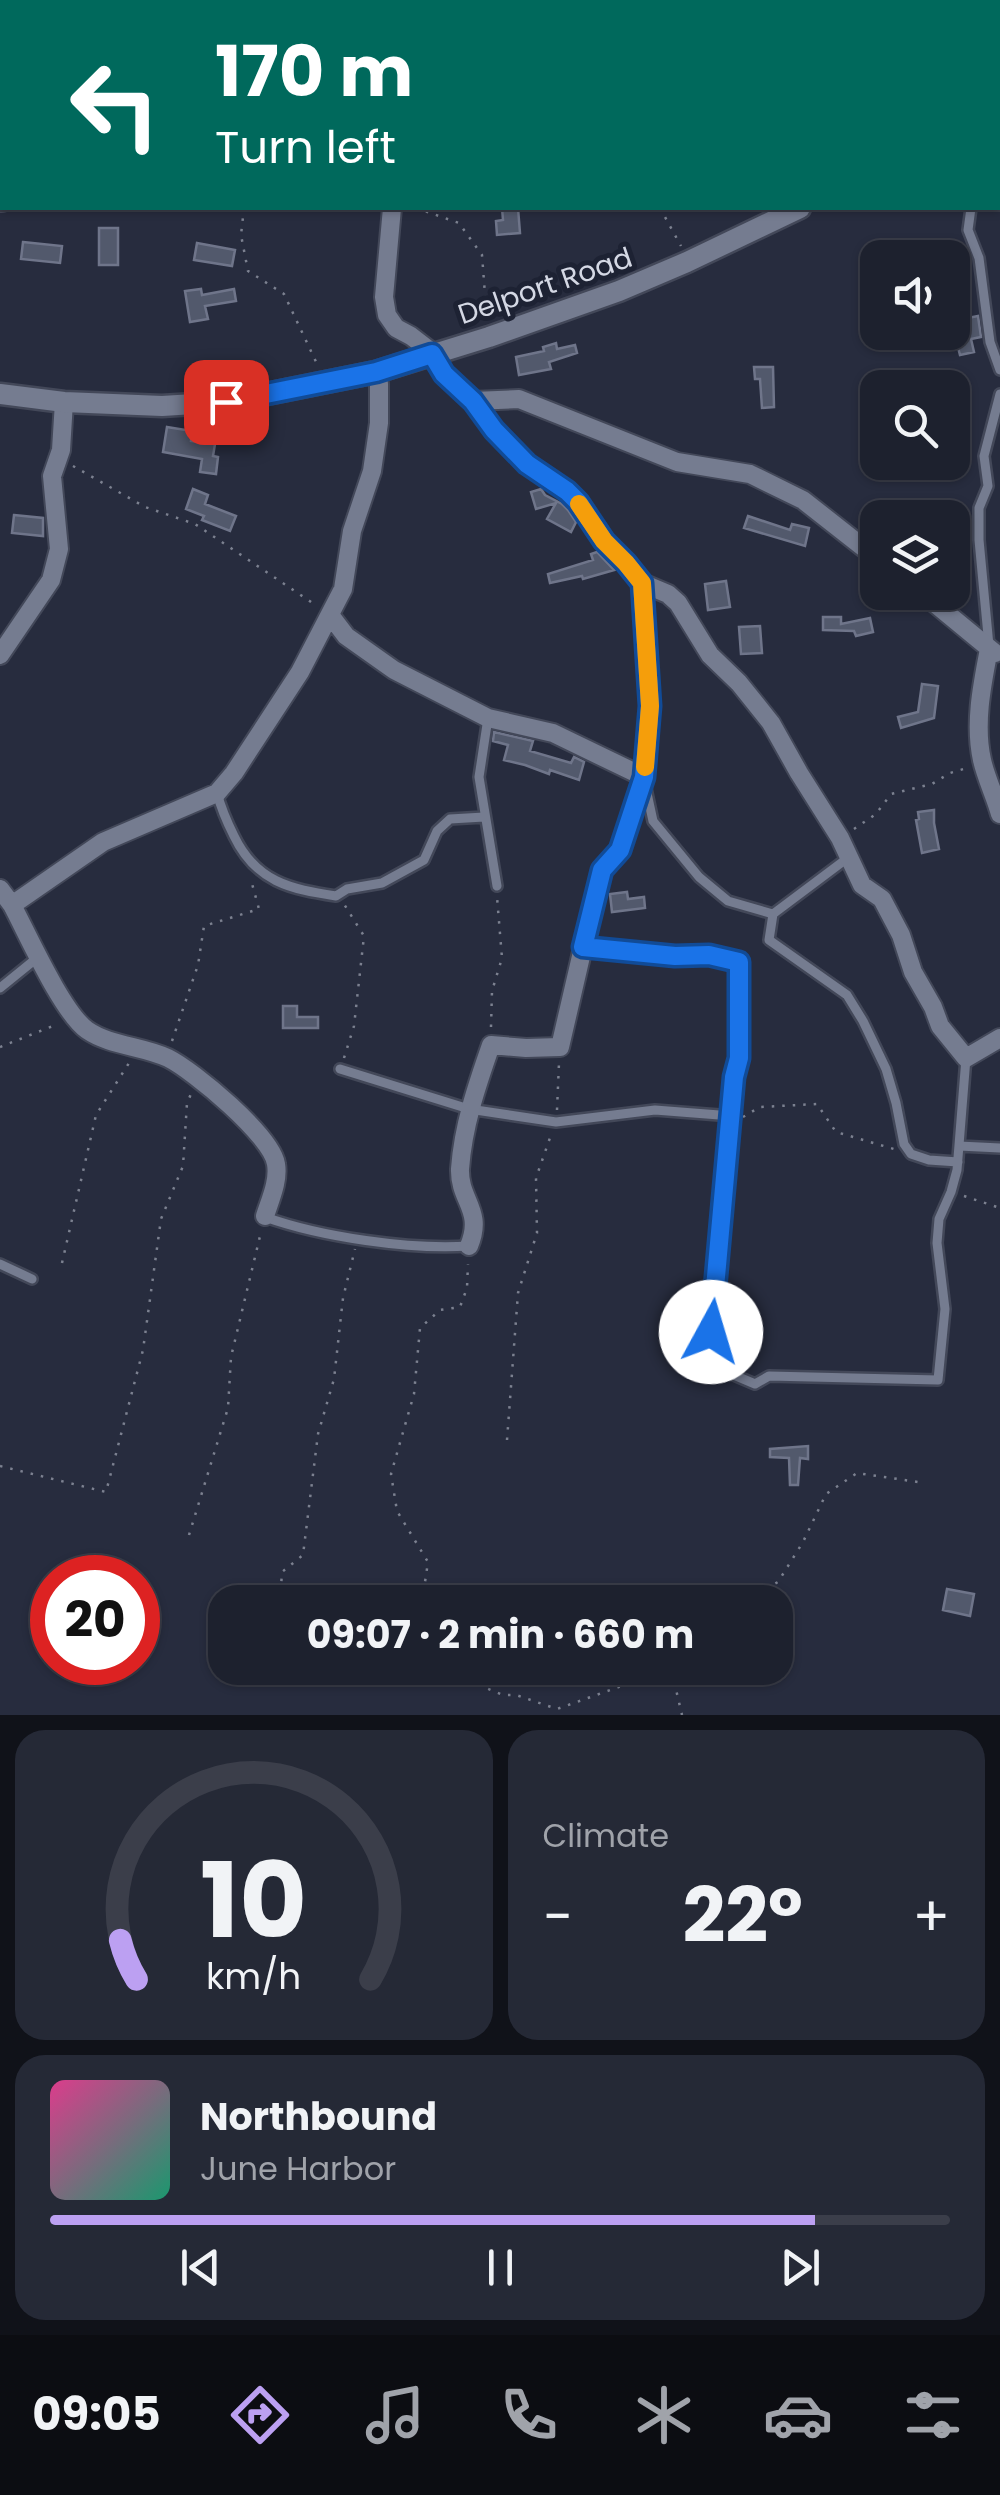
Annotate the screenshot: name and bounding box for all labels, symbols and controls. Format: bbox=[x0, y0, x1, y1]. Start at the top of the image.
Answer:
text: 170 m bbox=[215, 22, 413, 121]
icon: left bbox=[50, 40, 180, 170]
text: Turn left bbox=[215, 116, 396, 179]
street label: Delport Road bbox=[453, 238, 637, 334]
map controls bbox=[860, 240, 970, 610]
button: sound bbox=[860, 240, 970, 350]
pin bbox=[184, 360, 269, 445]
button: search bbox=[860, 370, 970, 480]
icon: arrive bbox=[199, 375, 254, 430]
button: layers bbox=[860, 500, 970, 610]
position arrow bbox=[659, 1280, 763, 1384]
speed limit sign: 20 bbox=[30, 1555, 160, 1685]
text: 09:07 · 2 min · 660 m bbox=[307, 1608, 694, 1661]
text: Climate bbox=[543, 1813, 669, 1858]
text: 10 bbox=[200, 1828, 307, 1973]
text: 22° bbox=[682, 1863, 803, 1968]
text: − bbox=[543, 1878, 573, 1955]
text: + bbox=[912, 1878, 950, 1955]
text: km/h bbox=[206, 1951, 301, 2002]
text: Northbound bbox=[200, 2090, 437, 2143]
text: June Harbor bbox=[200, 2146, 396, 2191]
icon: previous bbox=[173, 2240, 228, 2295]
icon: pause bbox=[473, 2240, 528, 2295]
icon: next bbox=[773, 2240, 828, 2295]
icon: directions bbox=[225, 2380, 295, 2450]
icon: music bbox=[360, 2380, 430, 2450]
icon: phone bbox=[494, 2380, 564, 2450]
icon: climate bbox=[629, 2380, 699, 2450]
icon: car bbox=[763, 2380, 833, 2450]
icon: filters bbox=[898, 2380, 968, 2450]
text: 09:05 bbox=[32, 2383, 161, 2446]

